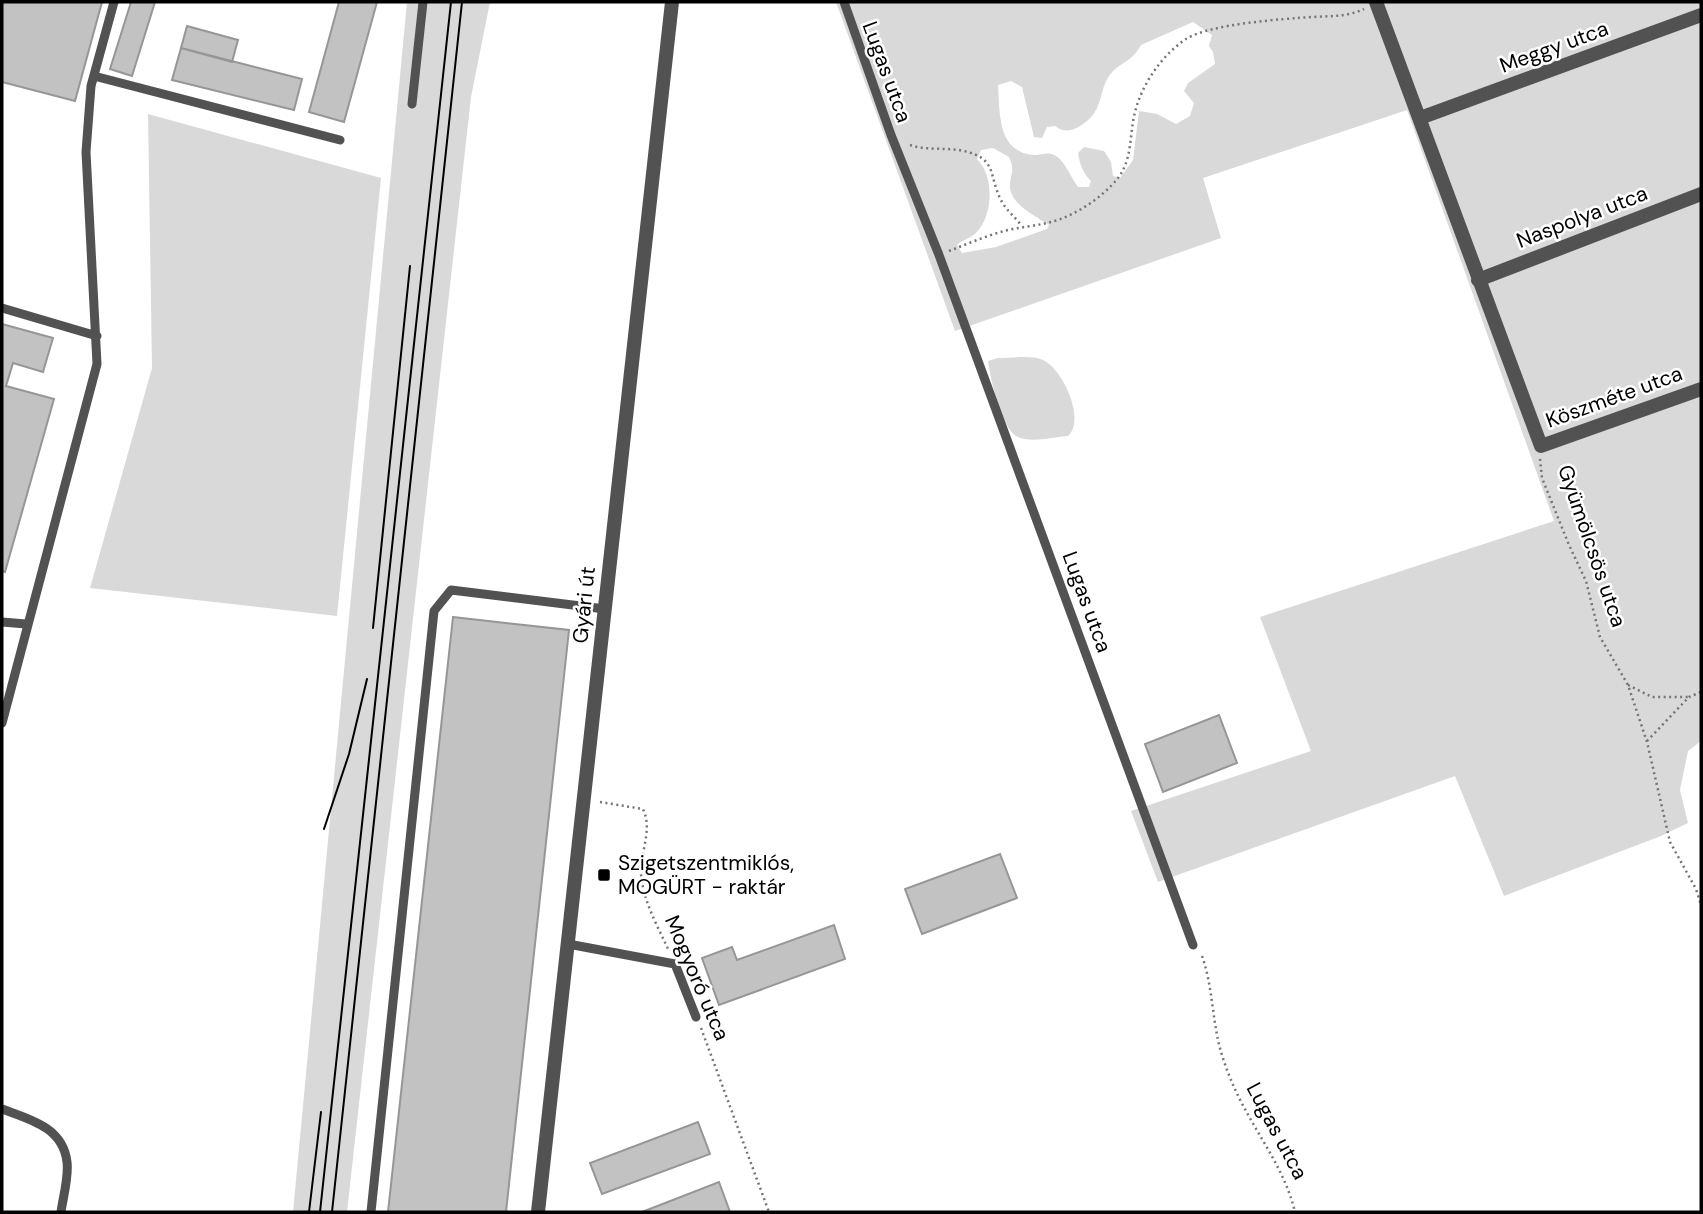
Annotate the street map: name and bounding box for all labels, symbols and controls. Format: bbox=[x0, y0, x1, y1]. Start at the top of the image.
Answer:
street label: Meggy utca bbox=[1496, 14, 1612, 80]
street label: Lugas utca bbox=[856, 18, 918, 126]
street label: Naspolya utca bbox=[1512, 179, 1652, 255]
street label: Köszméte utca bbox=[1542, 359, 1686, 435]
street label: Gyümölcsös utca bbox=[1551, 461, 1633, 631]
street label: Lugas utca bbox=[1056, 548, 1118, 656]
street label: Gyári út bbox=[566, 565, 602, 645]
place label: Szigetszentmiklós, MOGÜRT - raktár bbox=[618, 849, 794, 901]
marker: Szigetszentmiklós, MOGÜRT - raktár bbox=[596, 867, 612, 883]
street label: Mogyoró utca bbox=[658, 911, 736, 1045]
street label: Lugas utca bbox=[1240, 1078, 1314, 1184]

